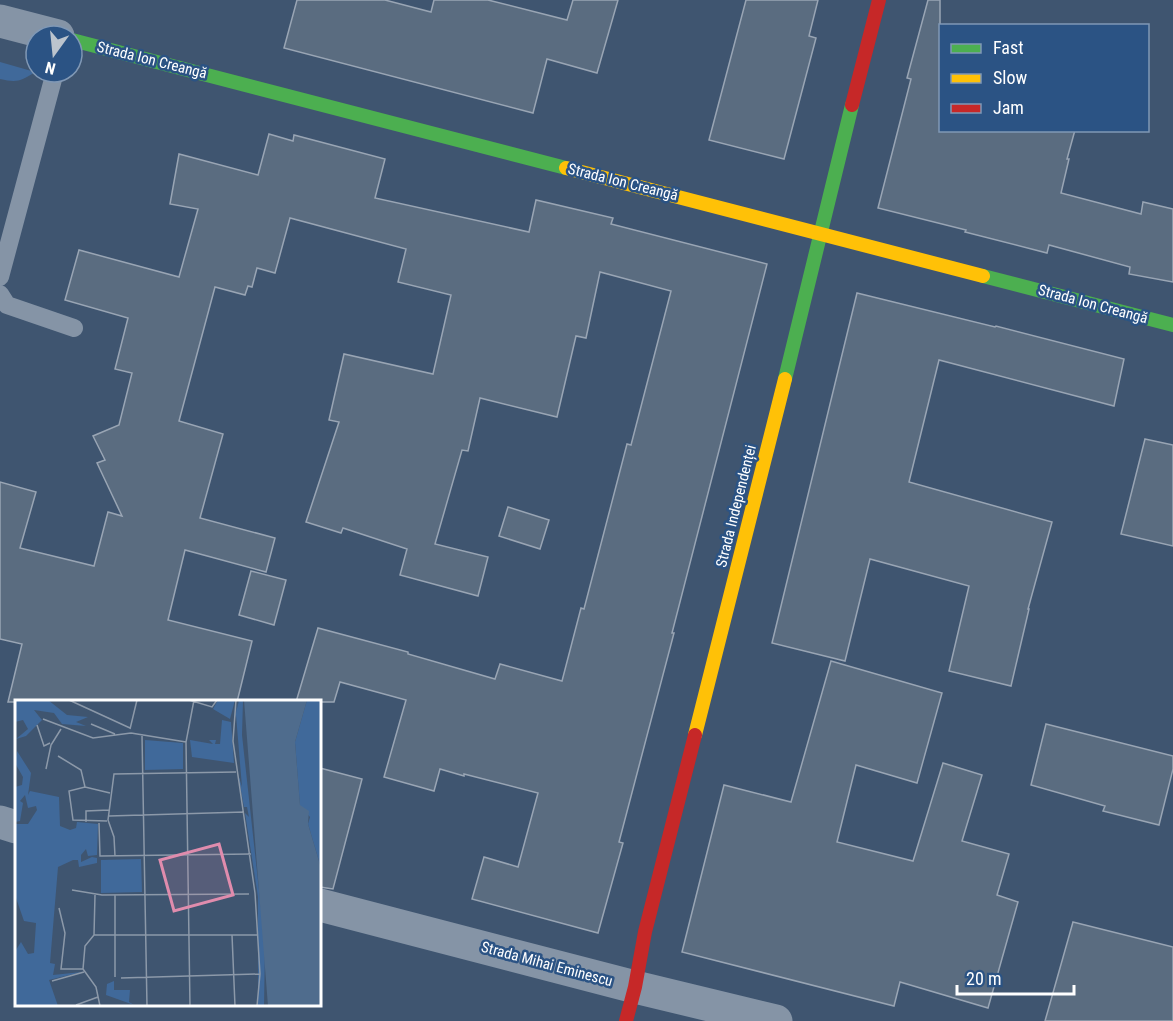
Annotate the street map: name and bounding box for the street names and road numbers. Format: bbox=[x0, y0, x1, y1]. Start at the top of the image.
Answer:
street label: Strada Ion Creangă bbox=[95, 38, 209, 82]
street label: Strada Ion Creangă bbox=[566, 160, 680, 204]
street label: Strada Ion Creangă bbox=[1036, 281, 1150, 327]
street label: Strada Independenței bbox=[712, 443, 760, 569]
street label: Strada Mihai Eminescu bbox=[479, 938, 615, 990]

